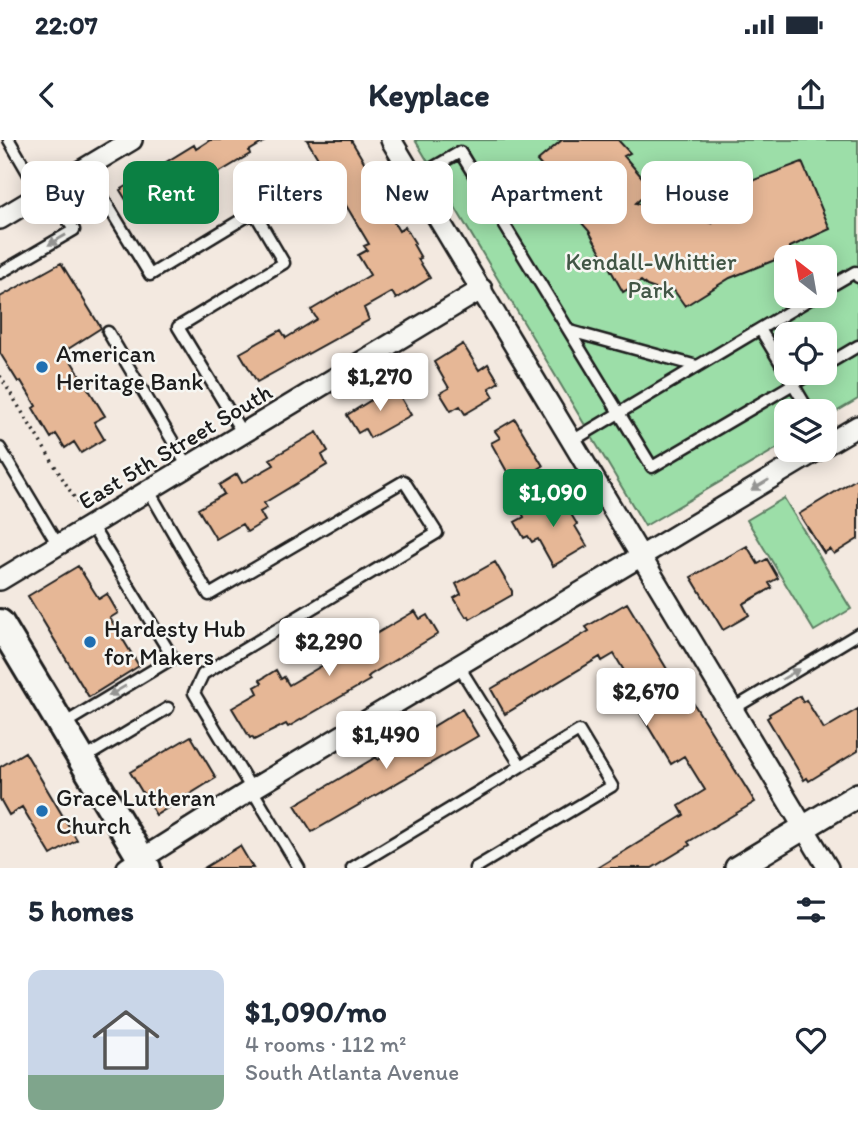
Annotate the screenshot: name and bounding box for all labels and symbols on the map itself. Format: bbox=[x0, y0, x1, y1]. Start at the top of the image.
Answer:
one-way arrow bbox=[48, 233, 67, 246]
north arrow bbox=[774, 245, 836, 308]
park label: Kendall-Whittier Park bbox=[565, 247, 737, 304]
place label: American Heritage Bank bbox=[56, 339, 203, 396]
pin: $1,270 bbox=[323, 354, 437, 413]
marker: American Heritage Bank bbox=[34, 359, 50, 375]
street label: East 5th Street South bbox=[73, 377, 277, 515]
pin: $1,090 bbox=[496, 470, 610, 529]
one-way arrow bbox=[750, 479, 769, 491]
place label: Hardesty Hub for Makers bbox=[104, 614, 246, 671]
pin: $2,290 bbox=[272, 618, 386, 678]
marker: Hardesty Hub for Makers bbox=[82, 634, 98, 650]
pin: $2,670 bbox=[589, 668, 703, 728]
one-way arrow bbox=[782, 668, 801, 680]
one-way arrow bbox=[107, 685, 127, 697]
pin: $1,490 bbox=[329, 712, 443, 771]
place label: Grace Lutheran Church bbox=[56, 783, 216, 840]
marker: Grace Lutheran Church bbox=[34, 803, 50, 819]

